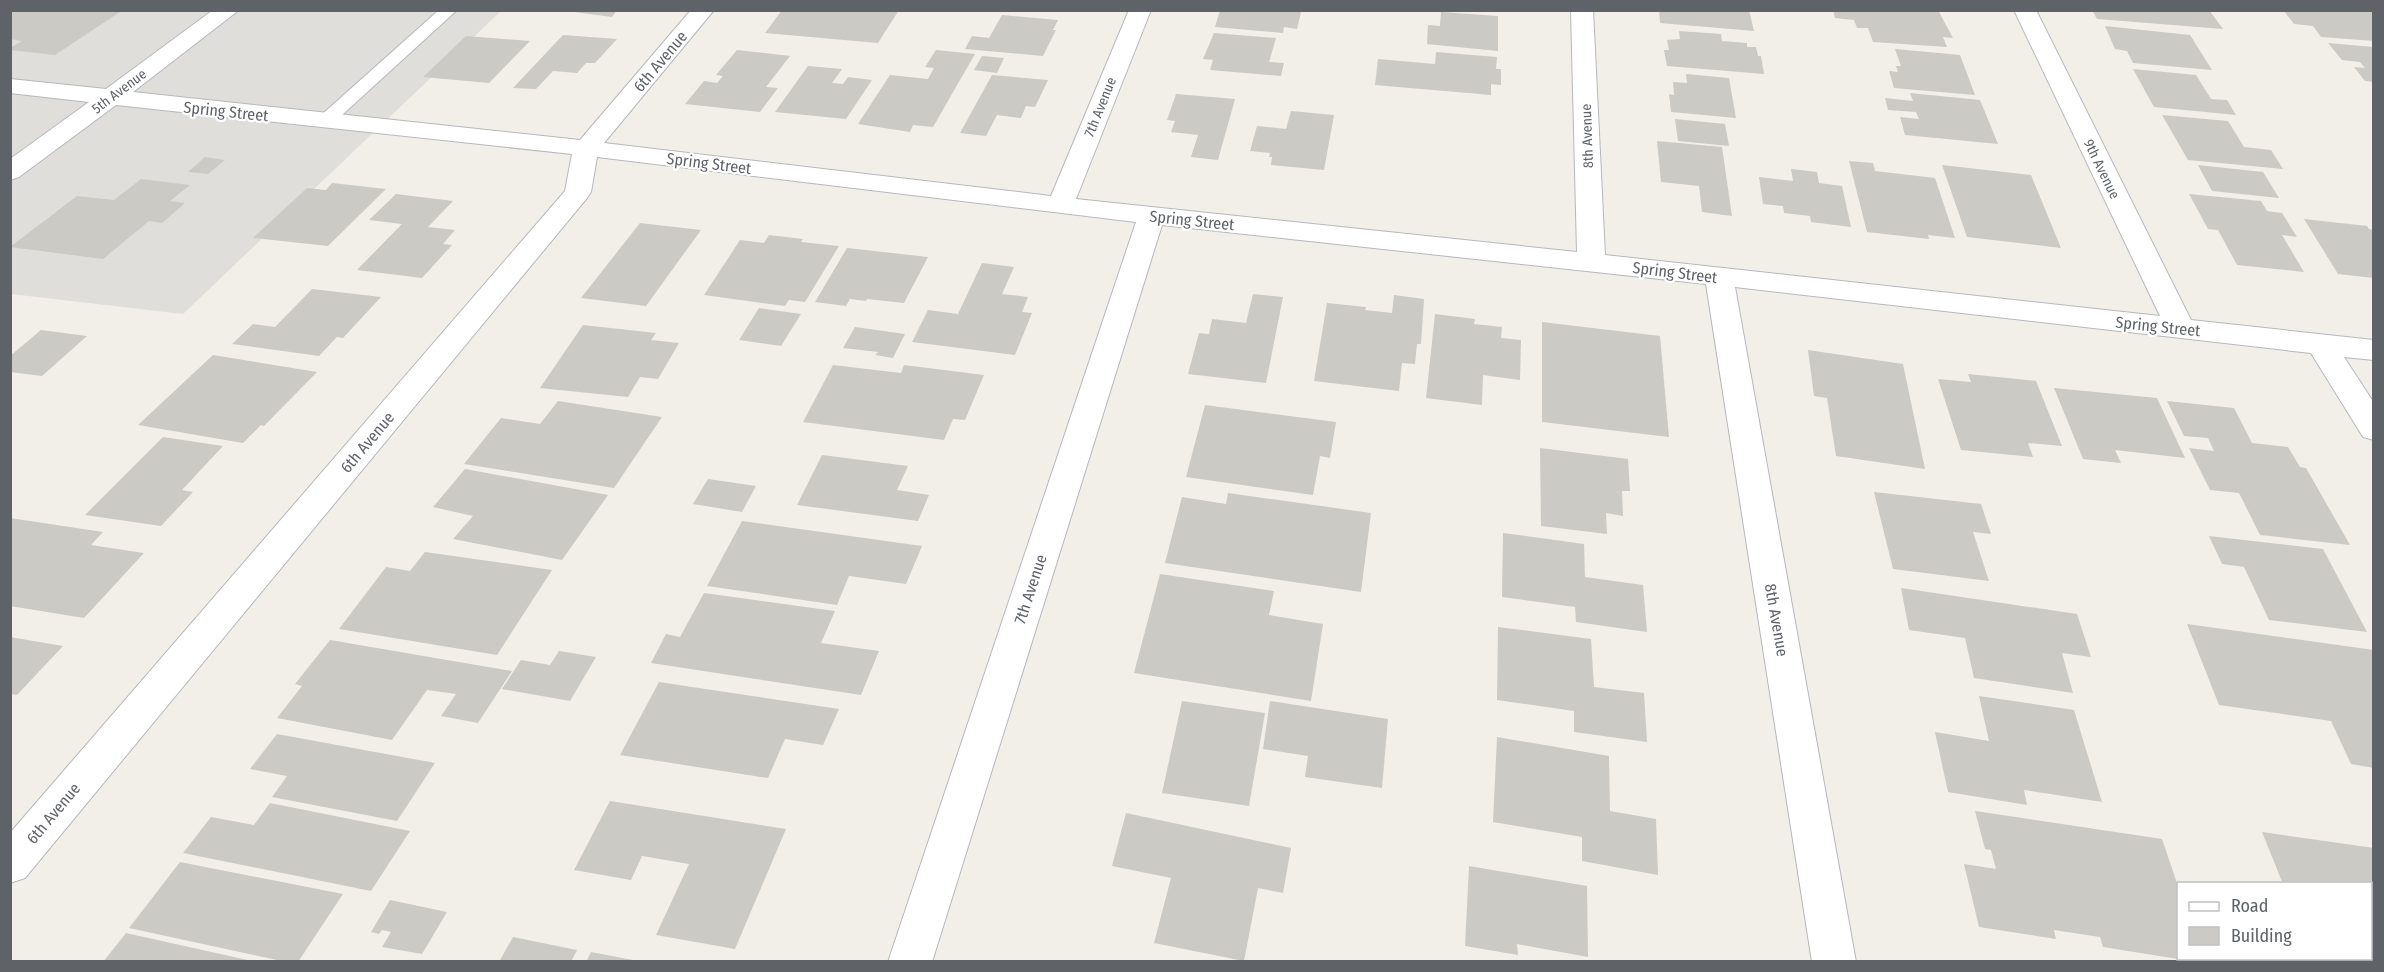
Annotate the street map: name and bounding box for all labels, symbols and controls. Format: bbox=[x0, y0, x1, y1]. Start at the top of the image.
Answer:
street label: 6th Avenue bbox=[629, 27, 691, 96]
street label: 5th Avenue bbox=[89, 65, 150, 117]
street label: 7th Avenue bbox=[1081, 75, 1120, 140]
street label: Spring Street bbox=[183, 98, 270, 125]
street label: 8th Avenue bbox=[1578, 103, 1597, 168]
street label: 9th Avenue bbox=[2080, 137, 2123, 202]
street label: Spring Street bbox=[666, 149, 753, 178]
street label: Spring Street bbox=[1149, 207, 1236, 234]
street label: Spring Street bbox=[1632, 258, 1719, 287]
street label: Spring Street bbox=[2115, 313, 2202, 340]
street label: 6th Avenue bbox=[336, 408, 398, 477]
street label: 7th Avenue bbox=[1010, 552, 1051, 626]
street label: 8th Avenue bbox=[1761, 582, 1792, 658]
street label: 6th Avenue bbox=[22, 779, 84, 848]
legend bbox=[2177, 882, 2372, 960]
text: Road bbox=[2231, 895, 2268, 917]
text: Building bbox=[2231, 925, 2292, 947]

